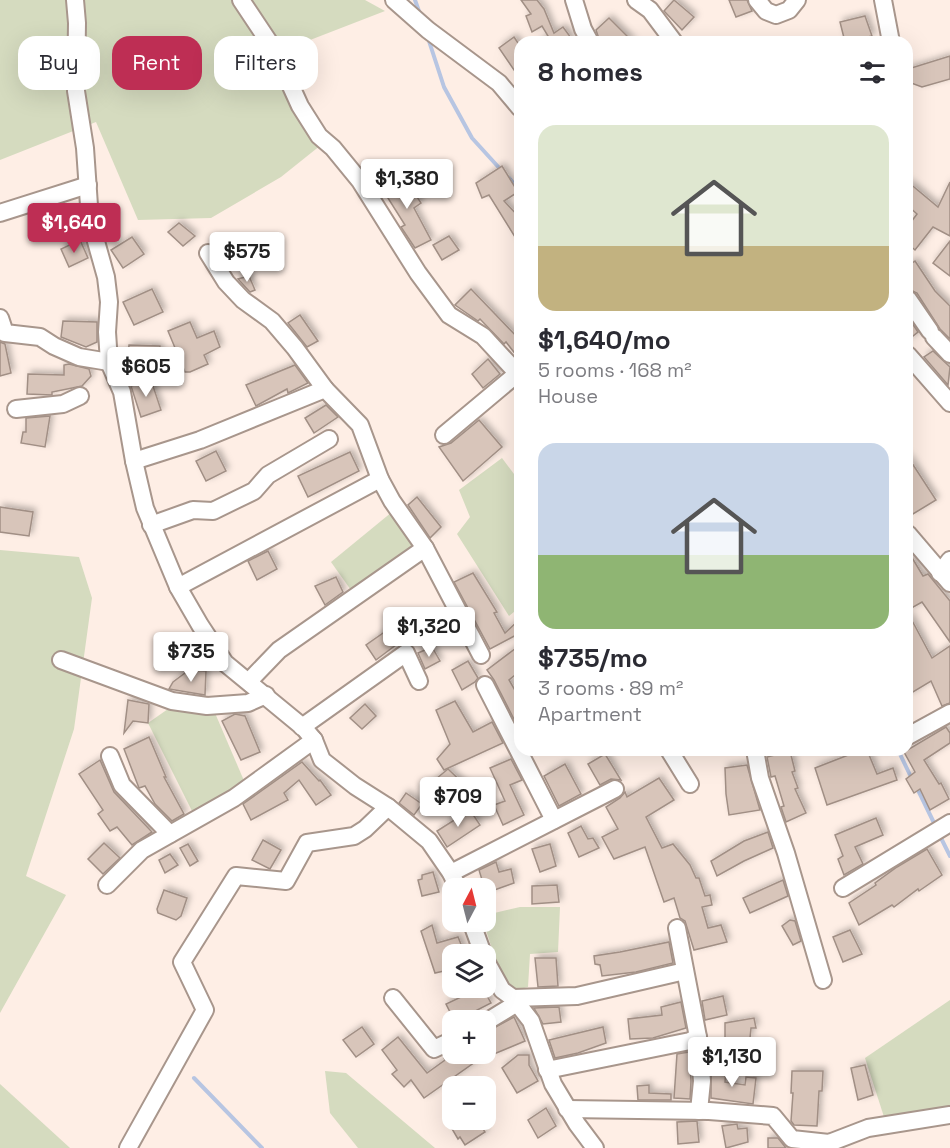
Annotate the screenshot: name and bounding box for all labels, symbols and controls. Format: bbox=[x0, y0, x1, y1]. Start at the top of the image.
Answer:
chip: Buy bbox=[18, 36, 100, 90]
chip: Rent bbox=[112, 36, 202, 90]
chip: Filters bbox=[214, 36, 318, 90]
text: 8 homes bbox=[538, 55, 643, 89]
icon: filters bbox=[856, 56, 889, 89]
pin: $1,380 bbox=[358, 159, 456, 210]
icon: home bbox=[660, 164, 768, 272]
text: $1,380 bbox=[375, 165, 439, 191]
pin: $1,640 bbox=[25, 203, 123, 254]
text: $1,640 bbox=[42, 209, 106, 235]
pin: $575 bbox=[211, 232, 283, 283]
text: $575 bbox=[224, 238, 270, 264]
text: $1,640/mo bbox=[538, 323, 671, 357]
pin: $605 bbox=[110, 347, 182, 398]
text: $605 bbox=[121, 353, 171, 379]
text: 5 rooms · 168 m² bbox=[538, 357, 692, 383]
text: House bbox=[538, 383, 598, 409]
icon: home bbox=[660, 482, 768, 590]
pin: $1,320 bbox=[380, 607, 478, 658]
text: $1,320 bbox=[397, 613, 461, 639]
pin: $735 bbox=[155, 632, 227, 683]
text: $735 bbox=[167, 638, 215, 664]
text: $735/mo bbox=[538, 641, 648, 675]
text: 3 rooms · 89 m² bbox=[538, 675, 683, 701]
text: Apartment bbox=[538, 701, 642, 727]
pin: $709 bbox=[422, 777, 494, 828]
text: $709 bbox=[434, 783, 482, 809]
north arrow bbox=[442, 878, 496, 932]
map controls bbox=[442, 878, 496, 1130]
button: layers bbox=[442, 944, 496, 998]
button: + bbox=[442, 1010, 496, 1064]
pin: $1,130 bbox=[683, 1037, 781, 1088]
text: $1,130 bbox=[702, 1043, 762, 1069]
button: − bbox=[442, 1076, 496, 1130]

